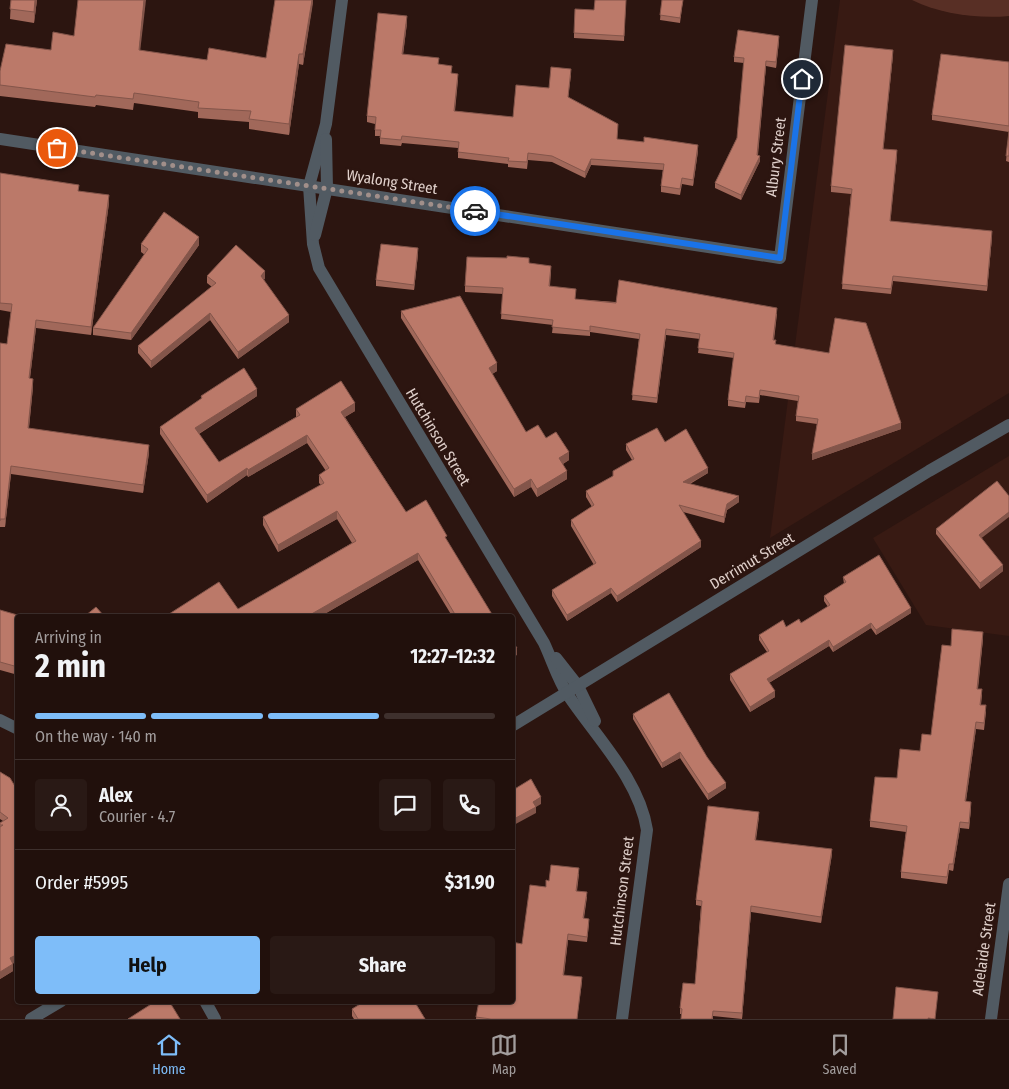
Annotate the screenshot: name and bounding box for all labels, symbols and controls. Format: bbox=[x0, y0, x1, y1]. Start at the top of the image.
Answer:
pin bbox=[781, 58, 823, 100]
icon: home bbox=[788, 65, 816, 93]
street label: Albury Street bbox=[762, 116, 790, 198]
pin bbox=[36, 127, 78, 169]
icon: bag bbox=[43, 134, 71, 162]
street label: Wyalong Street bbox=[345, 166, 439, 198]
courier bbox=[450, 186, 500, 236]
icon: car bbox=[461, 197, 489, 225]
street label: Hutchinson Street bbox=[402, 385, 474, 489]
street label: Derrimut Street bbox=[707, 529, 797, 593]
text: Arriving in bbox=[35, 628, 102, 647]
text: 12:27–12:32 bbox=[410, 645, 495, 668]
text: 2 min bbox=[35, 647, 106, 685]
text: On the way · 140 m bbox=[35, 727, 157, 746]
button: person bbox=[35, 779, 87, 831]
button: chat bbox=[379, 779, 431, 831]
button: phone bbox=[443, 779, 495, 831]
text: Alex bbox=[99, 784, 133, 807]
text: Courier · 4.7 bbox=[99, 807, 175, 826]
street label: Hutchinson Street bbox=[606, 835, 638, 947]
text: Order #5995 bbox=[35, 871, 128, 894]
text: $31.90 bbox=[445, 871, 495, 894]
street label: Adelaide Street bbox=[969, 901, 999, 997]
button: Help bbox=[35, 936, 260, 994]
button: Share bbox=[270, 936, 495, 994]
tab: Home bbox=[152, 1031, 186, 1078]
tab: Map bbox=[490, 1031, 518, 1078]
tab: Saved bbox=[823, 1031, 857, 1078]

